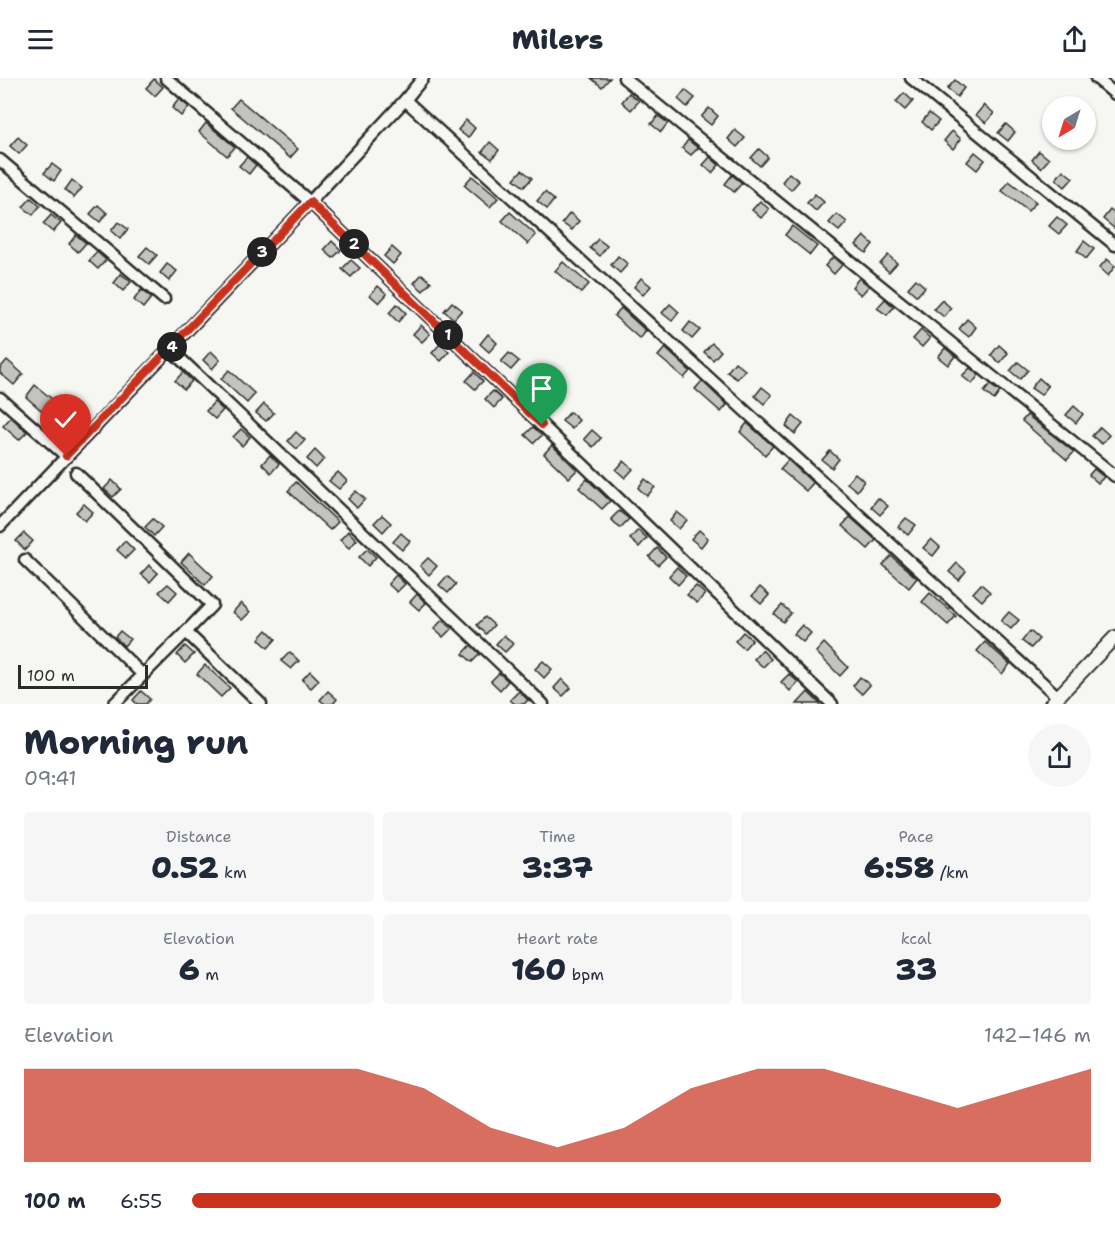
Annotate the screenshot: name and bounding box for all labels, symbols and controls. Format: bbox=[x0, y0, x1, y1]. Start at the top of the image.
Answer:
text: Milers bbox=[512, 21, 603, 58]
icon: menu bbox=[24, 23, 57, 56]
icon: share bbox=[1058, 23, 1091, 56]
north arrow bbox=[1042, 96, 1096, 150]
map controls bbox=[1042, 96, 1096, 150]
pin: 2 bbox=[339, 229, 369, 259]
text: 2 bbox=[348, 233, 360, 254]
pin: 3 bbox=[247, 237, 277, 267]
text: 3 bbox=[256, 241, 268, 262]
pin: 1 bbox=[433, 320, 463, 350]
text: 1 bbox=[444, 324, 452, 345]
pin: 4 bbox=[157, 332, 187, 362]
text: 4 bbox=[166, 336, 178, 357]
pin bbox=[516, 363, 567, 425]
icon: arrive bbox=[525, 372, 558, 405]
pin bbox=[40, 394, 91, 456]
icon: check bbox=[49, 403, 82, 436]
scale bar bbox=[18, 662, 148, 690]
text: 100 m bbox=[27, 665, 75, 686]
text: Morning run bbox=[24, 720, 248, 765]
button: share bbox=[1028, 724, 1091, 787]
text: 09:41 bbox=[24, 765, 77, 791]
text: Distance bbox=[166, 826, 232, 847]
text: Time bbox=[539, 826, 576, 847]
text: Pace bbox=[899, 826, 934, 847]
text: 0.52 bbox=[151, 847, 219, 888]
text: 3:37 bbox=[522, 847, 593, 888]
text: 6:58 bbox=[864, 847, 935, 888]
text: km bbox=[219, 862, 247, 883]
text: /km bbox=[935, 862, 969, 883]
text: Elevation bbox=[163, 928, 235, 949]
text: Heart rate bbox=[517, 928, 598, 949]
text: kcal bbox=[901, 928, 932, 949]
text: 6 bbox=[179, 949, 200, 990]
text: 160 bbox=[511, 949, 566, 990]
text: 33 bbox=[895, 949, 937, 990]
text: m bbox=[200, 964, 219, 985]
text: bpm bbox=[566, 964, 604, 985]
text: Elevation bbox=[24, 1022, 114, 1048]
text: 142–146 m bbox=[984, 1022, 1091, 1048]
text: 100 m bbox=[24, 1188, 86, 1214]
text: 6:55 bbox=[120, 1188, 162, 1214]

